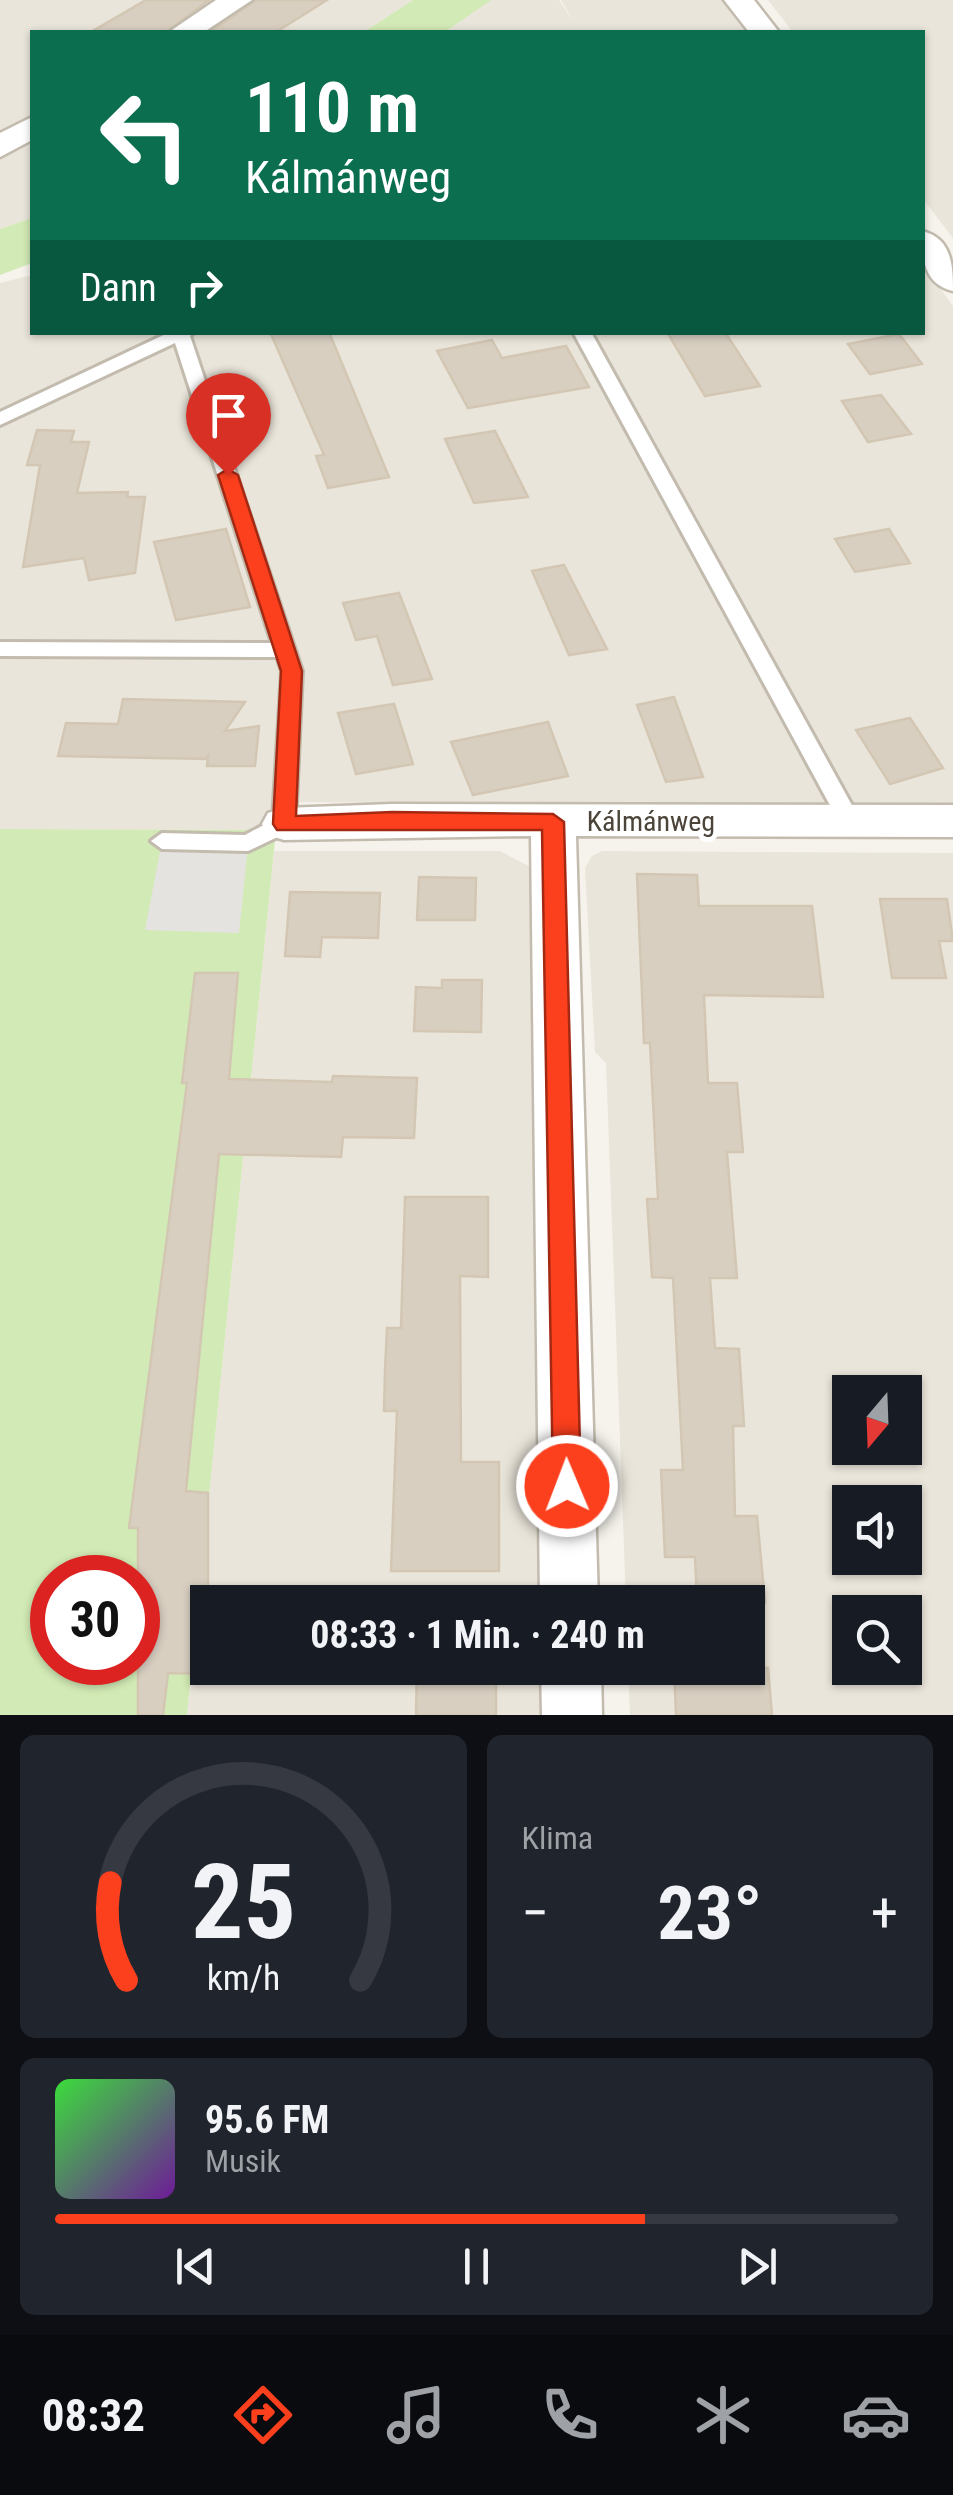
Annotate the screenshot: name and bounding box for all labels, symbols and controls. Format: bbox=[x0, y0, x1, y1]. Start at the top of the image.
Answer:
text: 110 m bbox=[245, 67, 419, 149]
icon: left bbox=[80, 70, 210, 200]
text: Kálmánweg bbox=[245, 151, 451, 204]
icon: right bbox=[177, 260, 232, 315]
text: Dann bbox=[80, 266, 157, 310]
pin bbox=[186, 373, 271, 476]
icon: arrive bbox=[201, 388, 256, 443]
street label: Kálmánweg bbox=[587, 805, 715, 838]
north arrow bbox=[832, 1375, 922, 1465]
map controls bbox=[832, 1375, 922, 1685]
position arrow bbox=[515, 1434, 619, 1538]
button: sound bbox=[832, 1485, 922, 1575]
speed limit sign: 30 bbox=[30, 1555, 160, 1685]
button: search bbox=[832, 1595, 922, 1685]
text: 08:33 · 1 Min. · 240 m bbox=[310, 1613, 645, 1657]
text: Klima bbox=[522, 1819, 593, 1857]
text: 25 bbox=[191, 1842, 296, 1963]
text: 23° bbox=[657, 1869, 762, 1957]
text: − bbox=[522, 1881, 549, 1945]
text: + bbox=[871, 1881, 898, 1945]
text: km/h bbox=[206, 1957, 280, 1999]
text: 95.6 FM bbox=[205, 2098, 329, 2142]
text: Musik bbox=[205, 2142, 281, 2180]
icon: previous bbox=[168, 2239, 223, 2294]
icon: pause bbox=[449, 2239, 504, 2294]
icon: next bbox=[730, 2239, 785, 2294]
icon: directions bbox=[228, 2380, 298, 2450]
icon: music bbox=[381, 2380, 451, 2450]
icon: phone bbox=[535, 2380, 605, 2450]
icon: climate bbox=[688, 2380, 758, 2450]
icon: car bbox=[841, 2380, 911, 2450]
text: 08:32 bbox=[42, 2389, 145, 2442]

